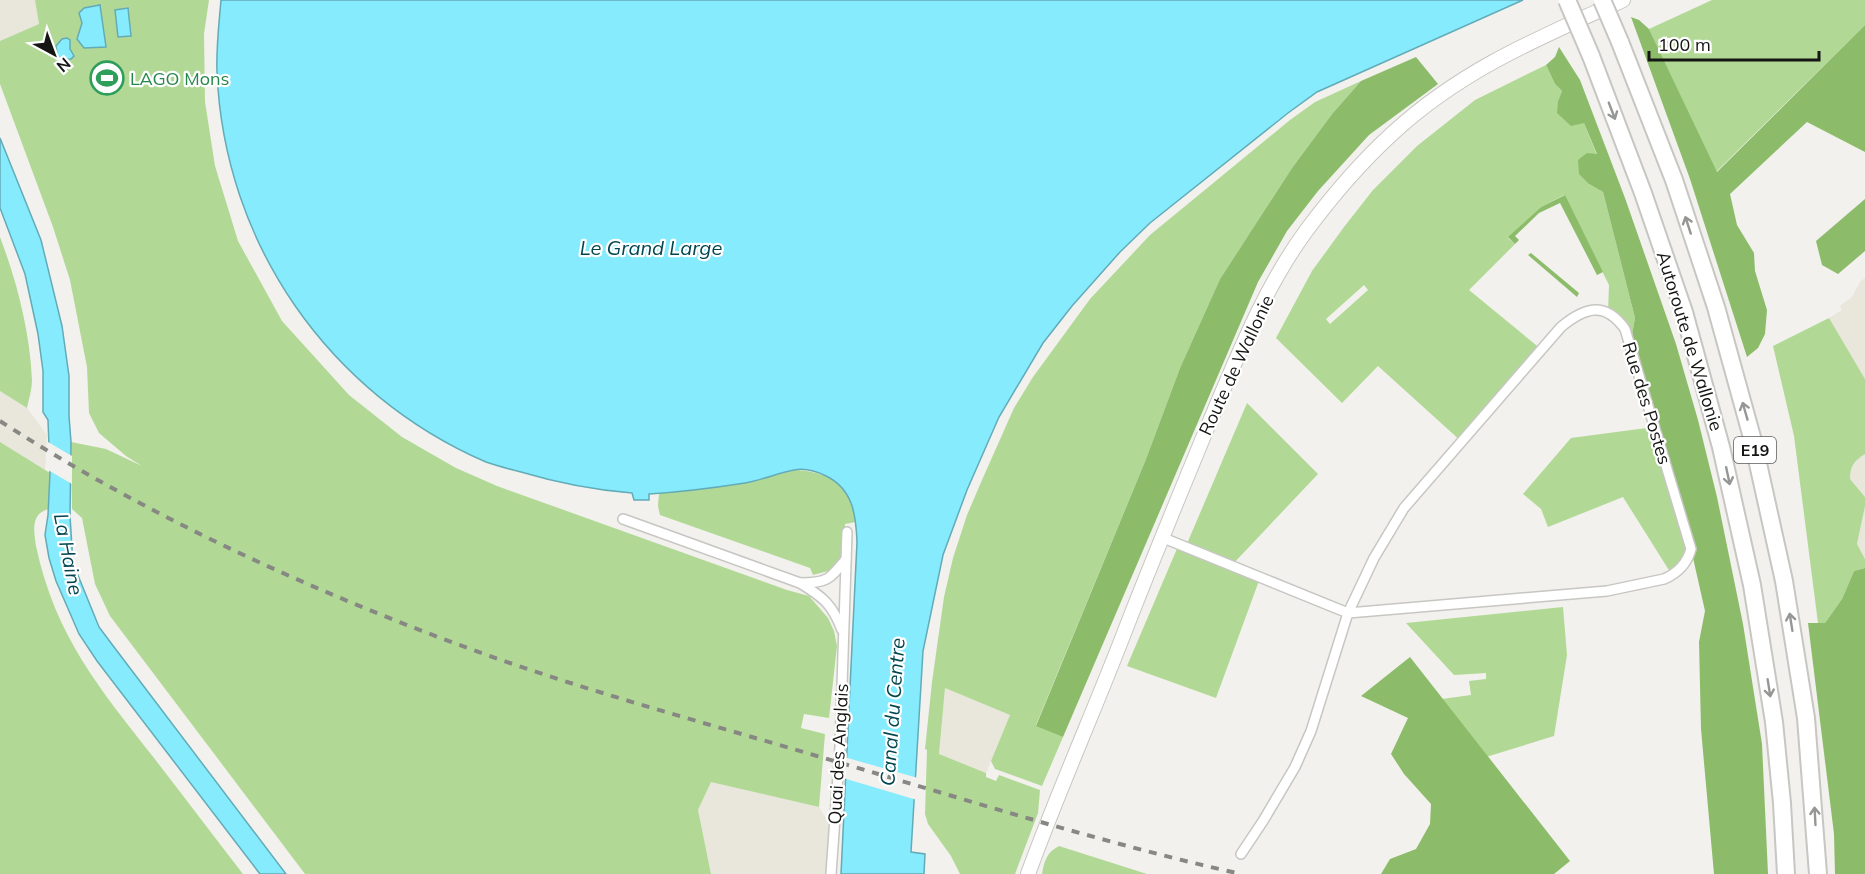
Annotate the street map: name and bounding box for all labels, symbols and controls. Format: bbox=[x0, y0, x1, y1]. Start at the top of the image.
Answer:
north arrow bbox=[24, 24, 84, 84]
scale bar bbox=[1649, 24, 1818, 62]
text: 100 m bbox=[1658, 33, 1711, 56]
text: N bbox=[53, 54, 75, 77]
sports icon: LAGO Mons bbox=[89, 60, 125, 96]
place label: LAGO Mons bbox=[130, 67, 229, 90]
one-way arrow bbox=[1607, 101, 1618, 120]
one-way arrow bbox=[1682, 216, 1693, 235]
water label: Le Grand Large bbox=[580, 235, 722, 260]
street label: Autoroute de Wallonie bbox=[1652, 248, 1728, 434]
street label: Route de Wallonie bbox=[1193, 291, 1279, 439]
street label: Rue des Postes bbox=[1617, 339, 1677, 467]
one-way arrow bbox=[1739, 402, 1750, 421]
road number: E19 bbox=[1734, 437, 1776, 463]
one-way arrow bbox=[1723, 466, 1734, 486]
water label: La Haine bbox=[49, 511, 89, 597]
one-way arrow bbox=[1785, 613, 1796, 633]
water label: Canal du Centre bbox=[874, 637, 910, 787]
one-way arrow bbox=[1764, 678, 1775, 698]
street label: Quai des Anglais bbox=[823, 683, 853, 825]
one-way arrow bbox=[1809, 806, 1820, 826]

